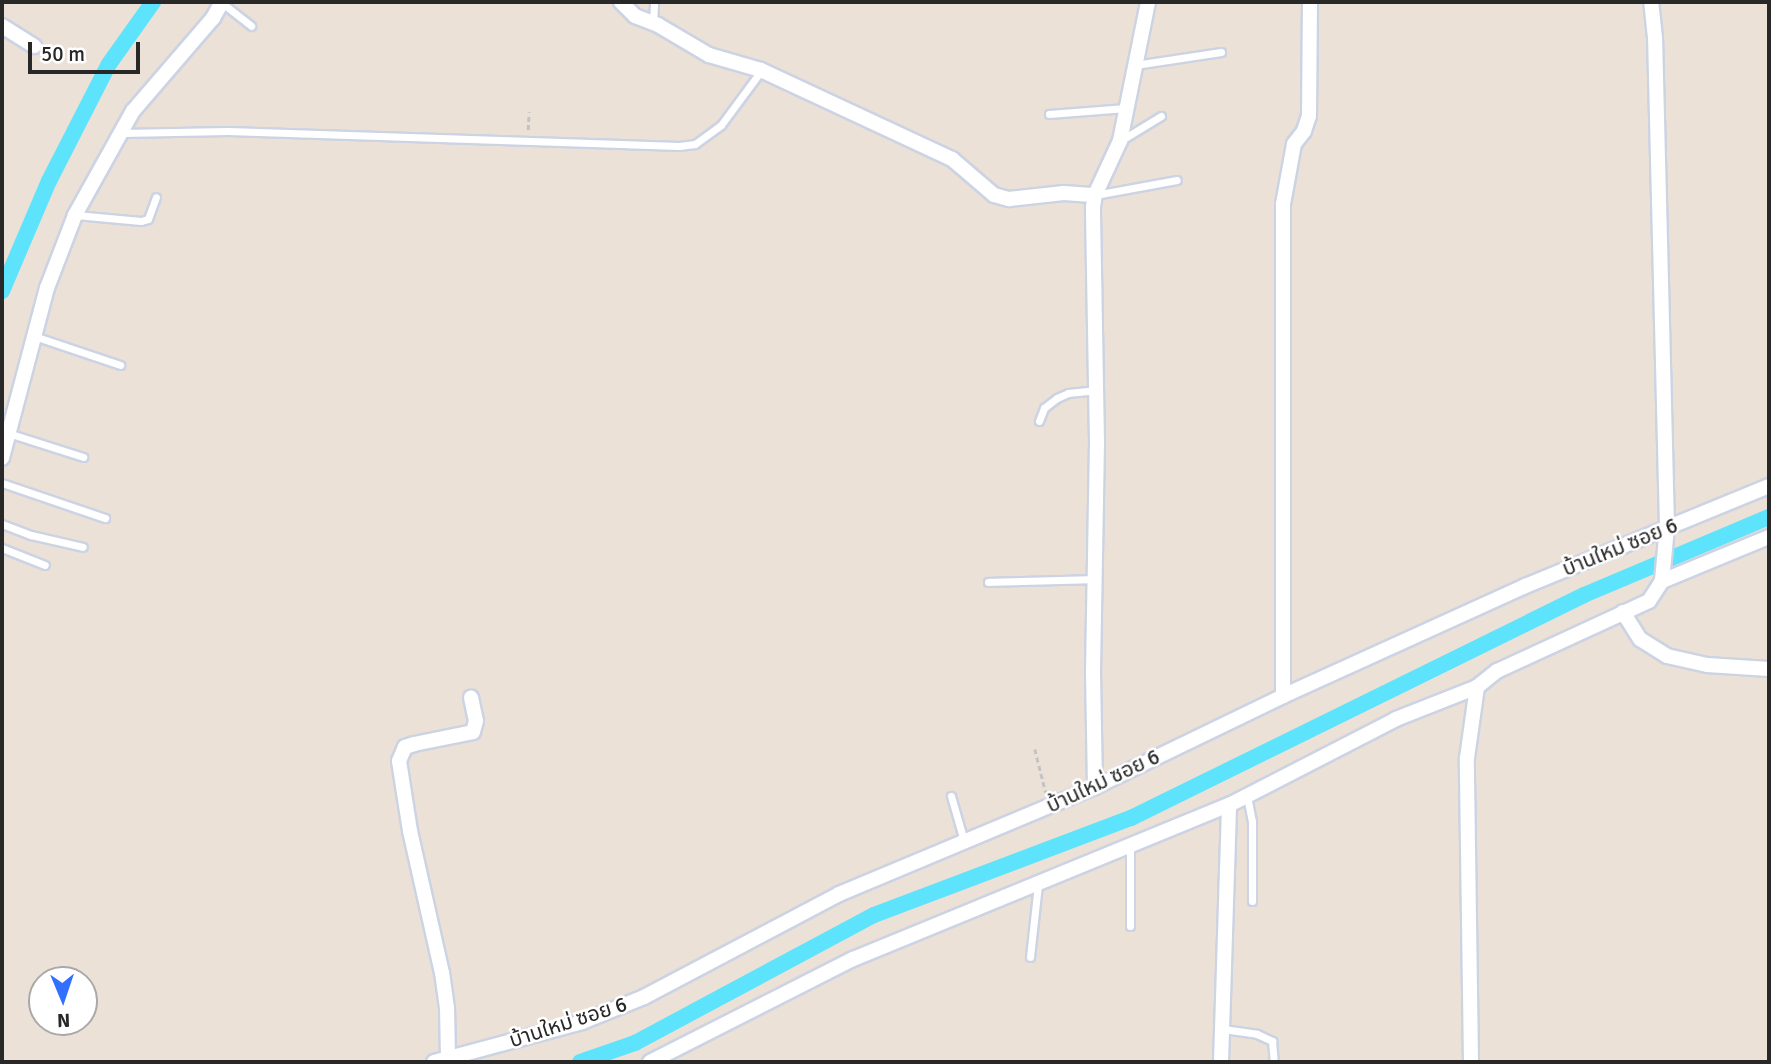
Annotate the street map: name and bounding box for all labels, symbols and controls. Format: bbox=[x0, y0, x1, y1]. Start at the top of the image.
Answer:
scale bar bbox=[32, 28, 144, 72]
text: 50 m bbox=[41, 41, 85, 67]
street label: บ้านใหม่ ซอย 6 bbox=[1559, 512, 1681, 582]
street label: บ้านใหม่ ซอย 6 bbox=[1042, 744, 1164, 818]
north arrow bbox=[28, 966, 98, 1036]
street label: บ้านใหม่ ซอย 6 bbox=[506, 991, 630, 1053]
text: N bbox=[57, 1008, 71, 1032]

